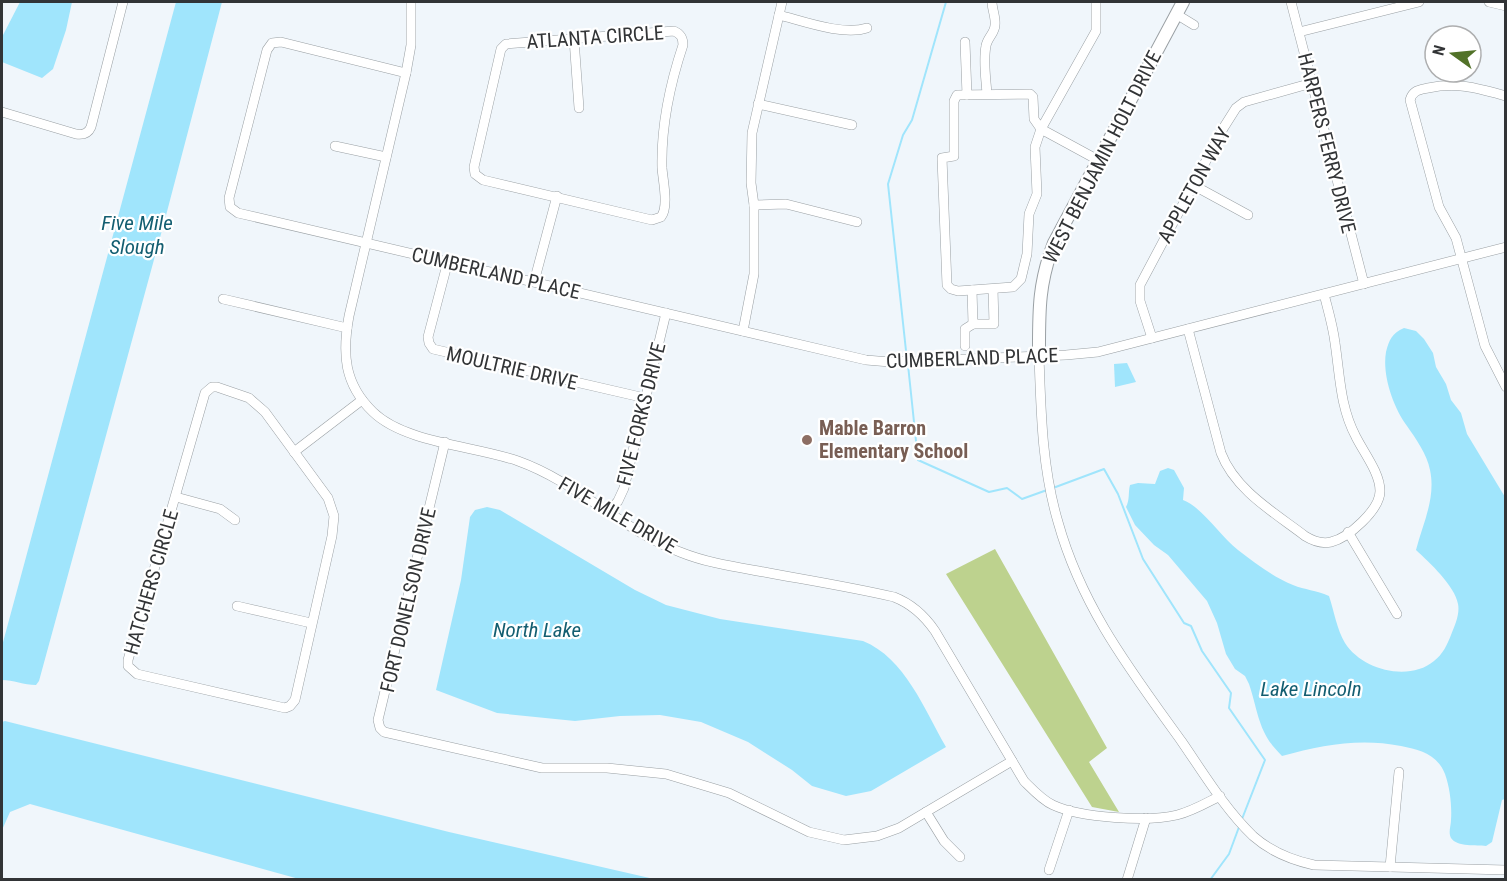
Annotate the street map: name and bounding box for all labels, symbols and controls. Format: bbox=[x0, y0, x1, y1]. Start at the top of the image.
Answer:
street label: ATLANTA CIRCLE bbox=[526, 20, 664, 54]
north arrow bbox=[1423, 24, 1483, 84]
text: N bbox=[1429, 43, 1449, 57]
street label: WEST BENJAMIN HOLT DRIVE bbox=[1038, 47, 1166, 267]
street label: HARPERS FERRY DRIVE bbox=[1293, 50, 1361, 236]
street label: APPLETON WAY bbox=[1152, 123, 1236, 247]
water label: Five Mile Slough bbox=[101, 211, 173, 259]
street label: CUMBERLAND PLACE bbox=[409, 242, 583, 304]
street label: FIVE FORKS DRIVE bbox=[612, 340, 670, 488]
street label: MOULTRIE DRIVE bbox=[444, 341, 580, 395]
street label: CUMBERLAND PLACE bbox=[886, 343, 1059, 373]
place label: Mable Barron Elementary School bbox=[819, 416, 968, 463]
marker: Mable Barron Elementary School bbox=[800, 433, 814, 447]
street label: FIVE MILE DRIVE bbox=[555, 471, 682, 559]
street label: FORT DONELSON DRIVE bbox=[375, 505, 441, 695]
street label: HATCHERS CIRCLE bbox=[119, 507, 183, 657]
water label: North Lake bbox=[493, 618, 581, 642]
water label: Lake Lincoln bbox=[1260, 677, 1362, 701]

